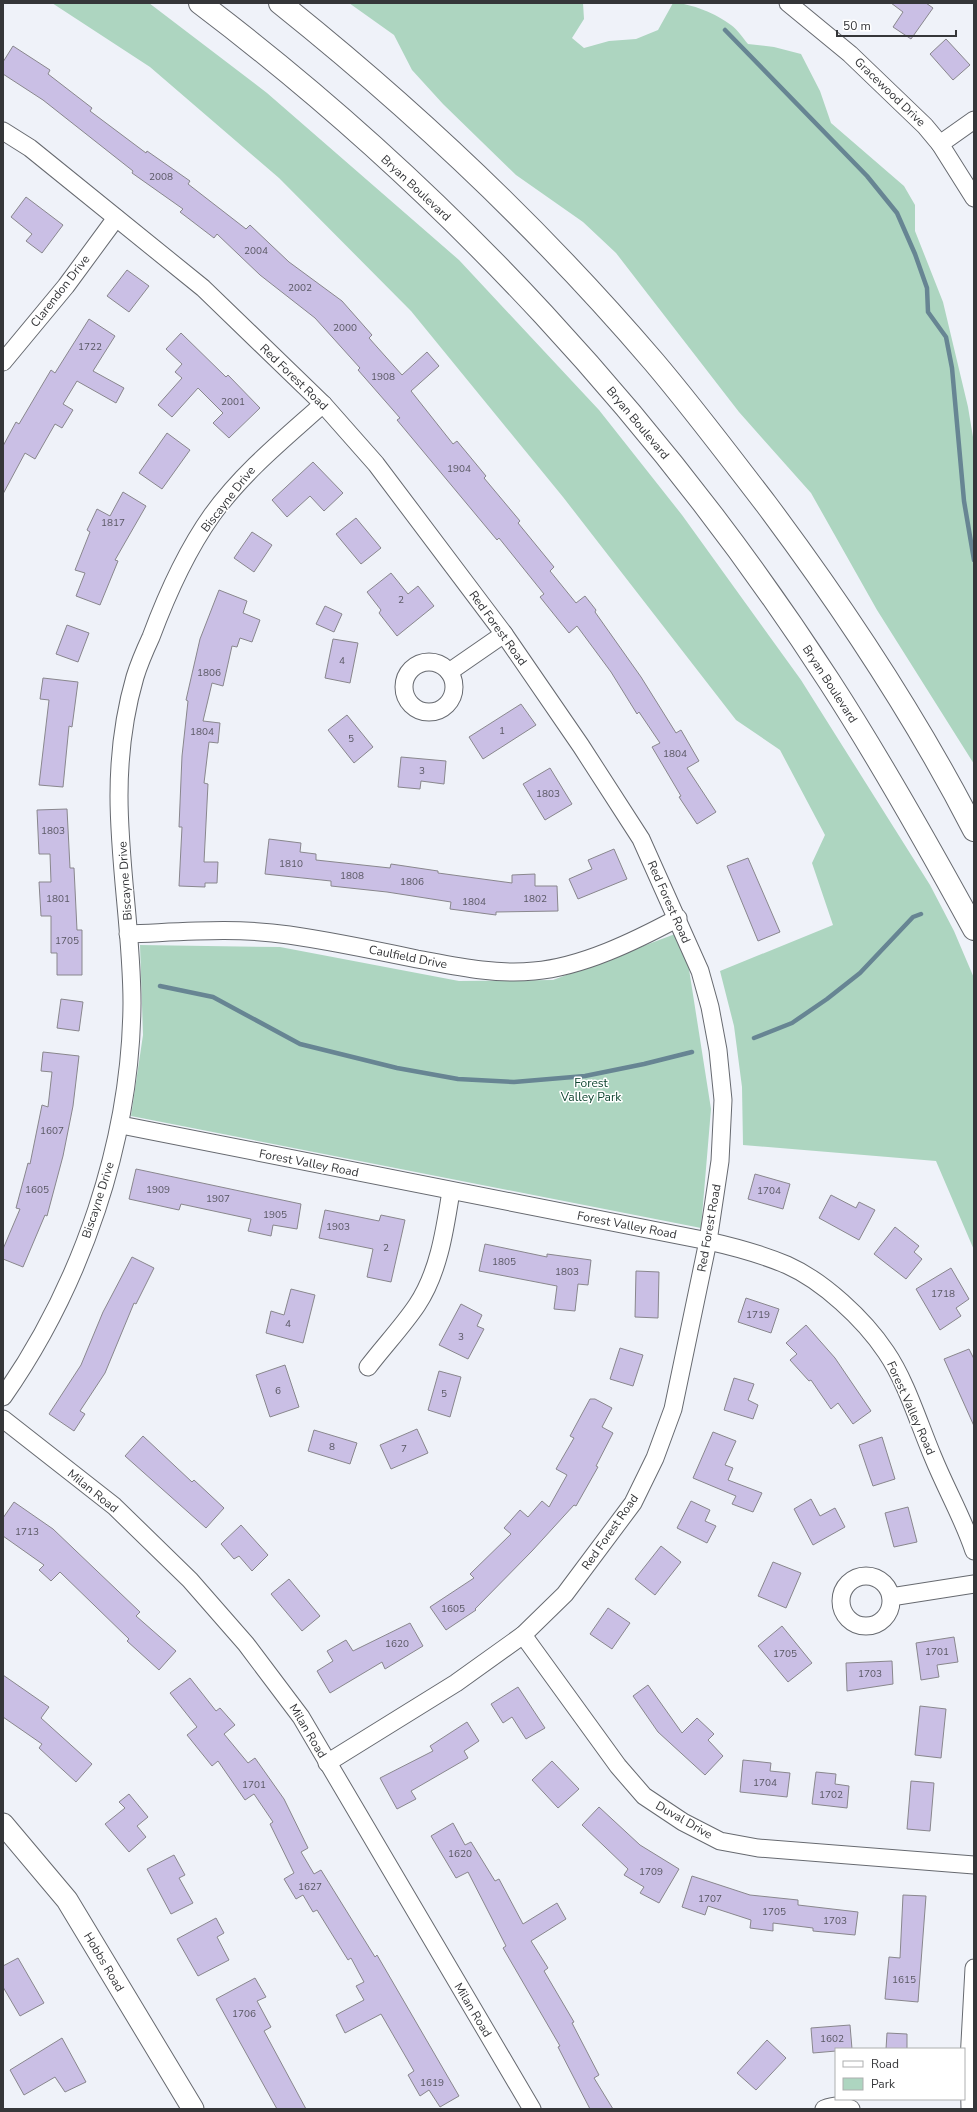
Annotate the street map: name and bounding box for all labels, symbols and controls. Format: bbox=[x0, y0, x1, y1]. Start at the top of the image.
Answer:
scale bar bbox=[837, 12, 956, 38]
text: 50 m bbox=[843, 18, 871, 34]
street label: Gracewood Drive bbox=[851, 54, 929, 130]
street label: Bryan Boulevard bbox=[378, 151, 454, 225]
house number: 2008 bbox=[149, 170, 173, 184]
house number: 2004 bbox=[244, 244, 268, 258]
street label: Clarendon Drive bbox=[27, 252, 93, 330]
house number: 2002 bbox=[288, 281, 312, 295]
house number: 2000 bbox=[333, 321, 357, 335]
house number: 1722 bbox=[78, 340, 102, 354]
street label: Red Forest Road bbox=[256, 340, 332, 414]
house number: 1908 bbox=[371, 370, 395, 384]
street label: Bryan Boulevard bbox=[603, 383, 673, 463]
house number: 2001 bbox=[221, 395, 245, 409]
house number: 1904 bbox=[447, 462, 471, 476]
street label: Biscayne Drive bbox=[197, 463, 259, 535]
house number: 1817 bbox=[101, 516, 125, 530]
street label: Red Forest Road bbox=[465, 587, 531, 669]
house number: 2 bbox=[398, 593, 404, 607]
street label: Bryan Boulevard bbox=[799, 642, 861, 726]
house number: 4 bbox=[339, 654, 345, 668]
house number: 1806 bbox=[197, 666, 221, 680]
house number: 1 bbox=[499, 724, 505, 738]
house number: 1804 bbox=[190, 725, 214, 739]
house number: 5 bbox=[348, 732, 354, 746]
house number: 1804 bbox=[663, 747, 687, 761]
house number: 3 bbox=[419, 764, 425, 778]
house number: 1803 bbox=[536, 787, 560, 801]
house number: 1803 bbox=[41, 824, 65, 838]
street label: Biscayne Drive bbox=[114, 841, 136, 921]
house number: 1810 bbox=[279, 857, 303, 871]
street label: Red Forest Road bbox=[644, 858, 694, 946]
house number: 1808 bbox=[340, 869, 364, 883]
house number: 1806 bbox=[400, 875, 424, 889]
house number: 1801 bbox=[46, 892, 70, 906]
house number: 1802 bbox=[523, 892, 547, 906]
house number: 1804 bbox=[462, 895, 486, 909]
house number: 1705 bbox=[55, 934, 79, 948]
street label: Caulfield Drive bbox=[367, 942, 449, 972]
park label: Forest Valley Park bbox=[560, 1075, 622, 1105]
house number: 1607 bbox=[40, 1124, 64, 1138]
street label: Forest Valley Road bbox=[258, 1146, 360, 1180]
street label: Biscayne Drive bbox=[78, 1160, 118, 1240]
house number: 1605 bbox=[25, 1183, 49, 1197]
house number: 1909 bbox=[146, 1183, 170, 1197]
street label: Red Forest Road bbox=[693, 1183, 725, 1273]
house number: 1704 bbox=[757, 1184, 781, 1198]
house number: 1907 bbox=[206, 1192, 230, 1206]
house number: 1905 bbox=[263, 1208, 287, 1222]
street label: Forest Valley Road bbox=[576, 1208, 678, 1242]
house number: 1903 bbox=[326, 1220, 350, 1234]
house number: 2 bbox=[383, 1241, 389, 1255]
house number: 1805 bbox=[492, 1255, 516, 1269]
house number: 1803 bbox=[555, 1265, 579, 1279]
house number: 1718 bbox=[931, 1287, 955, 1301]
house number: 1719 bbox=[746, 1308, 770, 1322]
house number: 4 bbox=[285, 1317, 291, 1331]
house number: 3 bbox=[458, 1330, 464, 1344]
street label: Forest Valley Road bbox=[883, 1359, 939, 1457]
house number: 6 bbox=[275, 1384, 281, 1398]
house number: 5 bbox=[441, 1387, 447, 1401]
house number: 8 bbox=[329, 1440, 335, 1454]
house number: 7 bbox=[401, 1442, 407, 1456]
street label: Milan Road bbox=[64, 1466, 122, 1516]
street label: Red Forest Road bbox=[578, 1491, 642, 1573]
house number: 1713 bbox=[15, 1525, 39, 1539]
house number: 1605 bbox=[441, 1602, 465, 1616]
house number: 1620 bbox=[385, 1637, 409, 1651]
house number: 1701 bbox=[925, 1645, 949, 1659]
house number: 1705 bbox=[773, 1647, 797, 1661]
house number: 1703 bbox=[858, 1667, 882, 1681]
street label: Milan Road bbox=[285, 1701, 331, 1761]
house number: 1704 bbox=[753, 1776, 777, 1790]
house number: 1701 bbox=[242, 1778, 266, 1792]
house number: 1702 bbox=[819, 1788, 843, 1802]
street label: Duval Drive bbox=[653, 1797, 715, 1843]
house number: 1620 bbox=[448, 1847, 472, 1861]
house number: 1709 bbox=[639, 1865, 663, 1879]
house number: 1627 bbox=[298, 1880, 322, 1894]
house number: 1707 bbox=[698, 1892, 722, 1906]
house number: 1705 bbox=[762, 1905, 786, 1919]
house number: 1703 bbox=[823, 1914, 847, 1928]
street label: Hobbs Road bbox=[80, 1929, 128, 1995]
house number: 1615 bbox=[892, 1973, 916, 1987]
street label: Milan Road bbox=[450, 1980, 496, 2040]
house number: 1706 bbox=[232, 2007, 256, 2021]
house number: 1602 bbox=[820, 2032, 844, 2046]
legend bbox=[835, 2048, 965, 2100]
text: Road bbox=[871, 2056, 899, 2072]
house number: 1619 bbox=[420, 2076, 444, 2090]
text: Park bbox=[871, 2076, 896, 2092]

